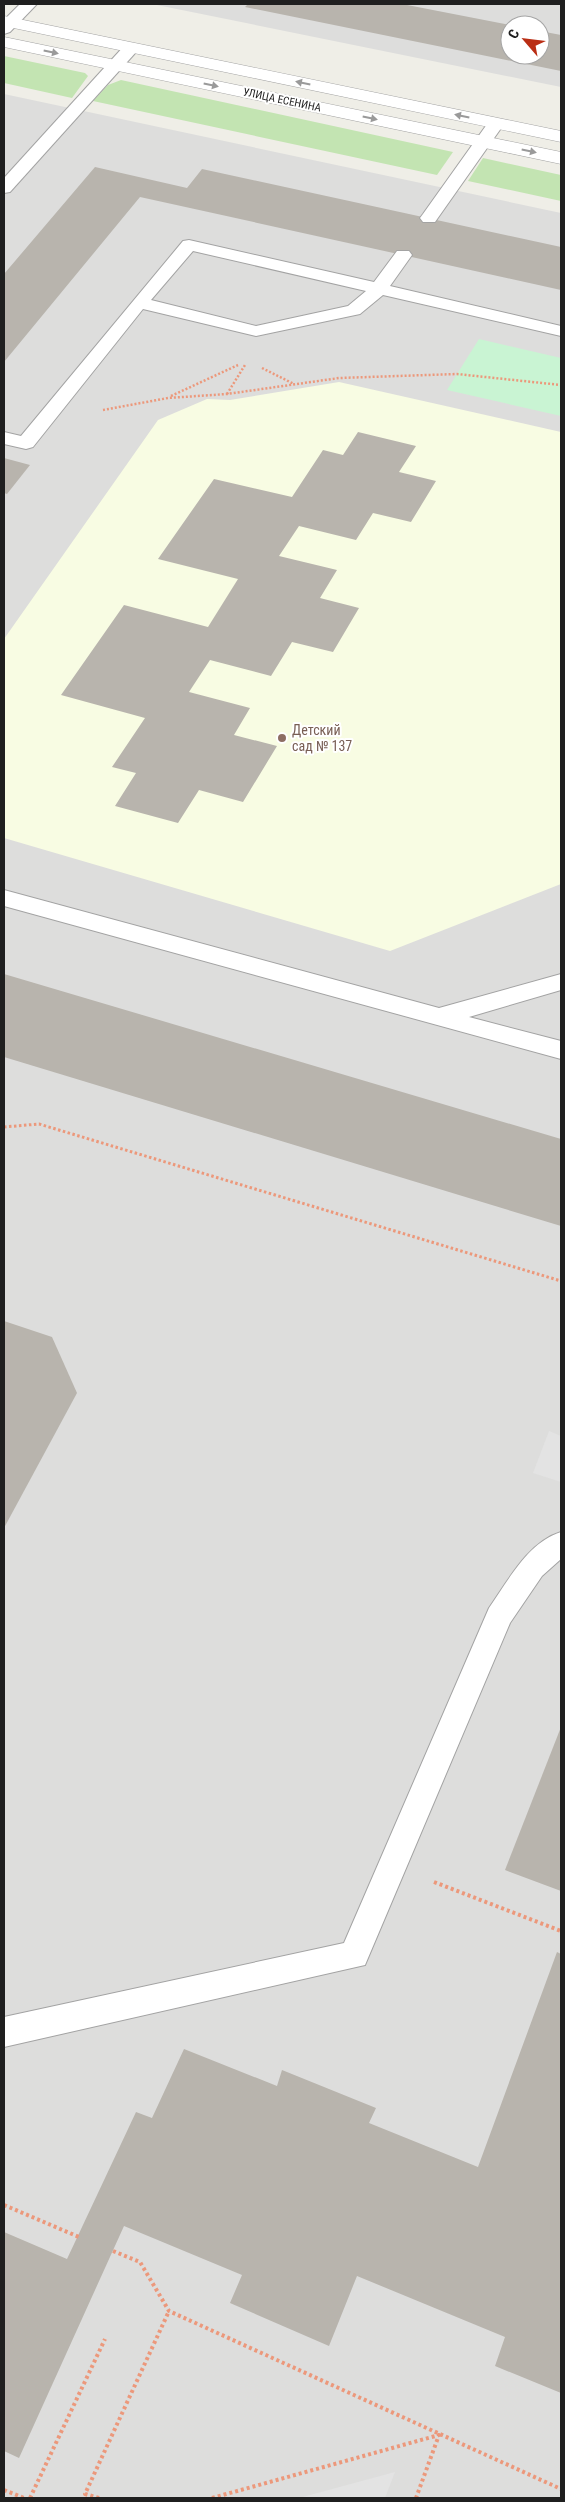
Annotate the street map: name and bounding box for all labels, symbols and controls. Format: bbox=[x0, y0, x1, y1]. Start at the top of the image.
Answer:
north arrow bbox=[500, 15, 550, 65]
text: С bbox=[505, 27, 522, 41]
one-way arrow bbox=[44, 48, 59, 56]
one-way arrow bbox=[295, 79, 311, 87]
one-way arrow bbox=[203, 81, 218, 89]
street label: УЛИЦА ЕСЕНИНА bbox=[242, 85, 323, 115]
one-way arrow bbox=[454, 112, 470, 120]
one-way arrow bbox=[362, 115, 378, 123]
one-way arrow bbox=[521, 148, 537, 156]
place label: Детский сад № 137 bbox=[292, 722, 352, 754]
marker: Детский сад № 137 bbox=[276, 732, 288, 744]

